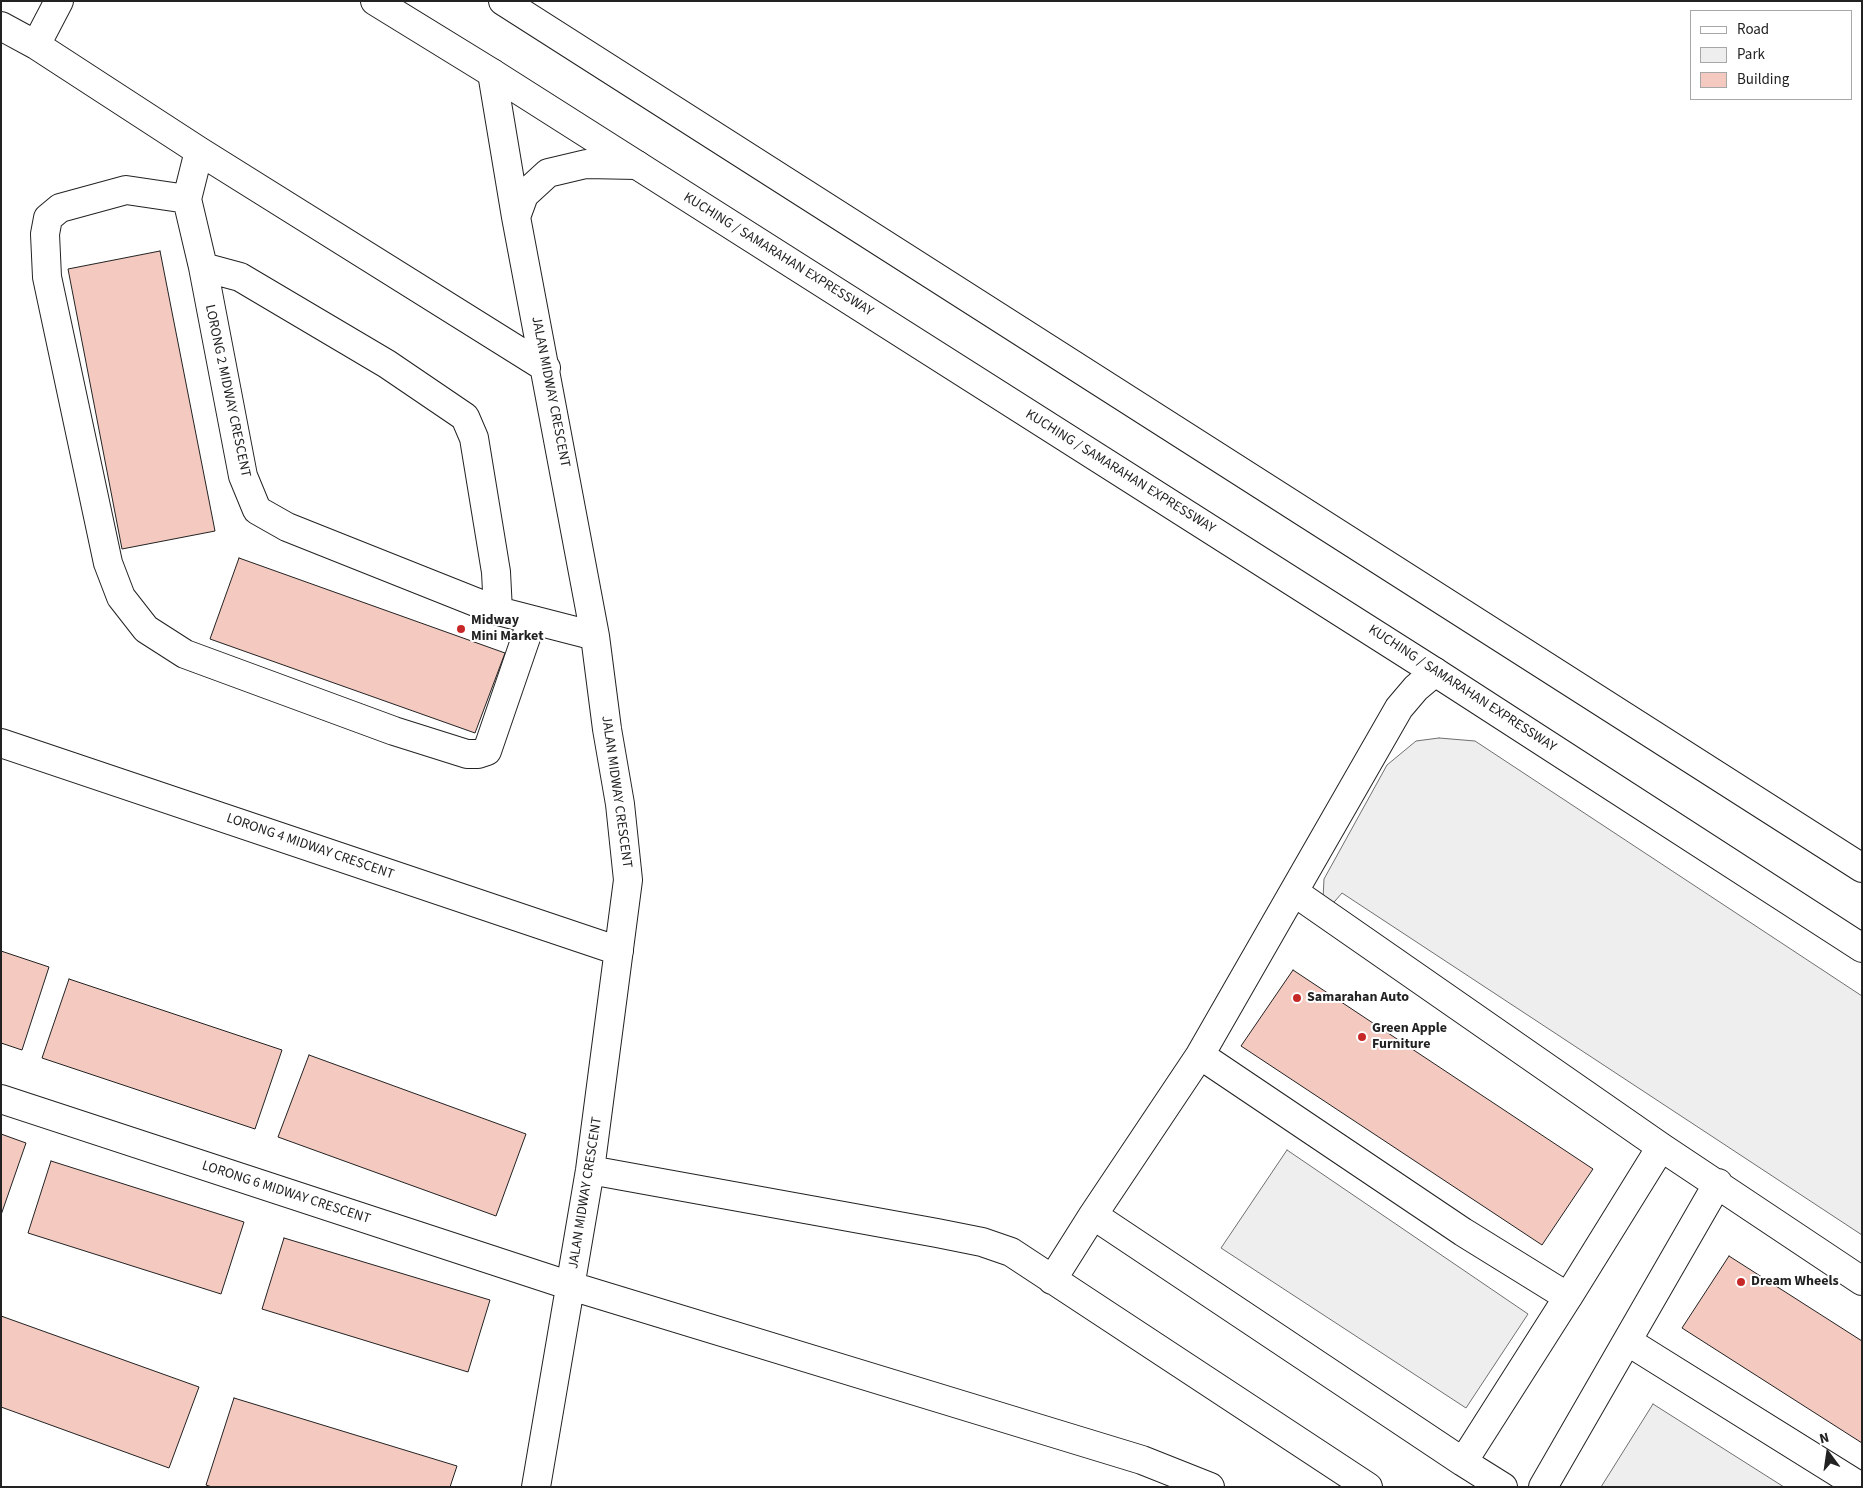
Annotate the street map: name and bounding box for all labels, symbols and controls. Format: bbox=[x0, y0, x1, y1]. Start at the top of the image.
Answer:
legend bbox=[1690, 10, 1853, 100]
text: Road bbox=[1737, 19, 1769, 40]
text: Park bbox=[1737, 44, 1765, 65]
text: Building bbox=[1737, 69, 1789, 90]
street label: KUCHING / SAMARAHAN EXPRESSWAY bbox=[680, 189, 876, 321]
street label: LORONG 2 MIDWAY CRESCENT bbox=[200, 303, 254, 479]
street label: JALAN MIDWAY CRESCENT bbox=[527, 315, 573, 469]
street label: KUCHING / SAMARAHAN EXPRESSWAY bbox=[1022, 406, 1218, 538]
place label: Midway Mini Market bbox=[471, 613, 544, 646]
street label: KUCHING / SAMARAHAN EXPRESSWAY bbox=[1365, 622, 1559, 756]
marker: Midway Mini Market bbox=[455, 623, 467, 635]
street label: JALAN MIDWAY CRESCENT bbox=[597, 715, 635, 869]
street label: LORONG 4 MIDWAY CRESCENT bbox=[224, 810, 396, 884]
place label: Samarahan Auto bbox=[1307, 990, 1409, 1006]
marker: Samarahan Auto bbox=[1291, 992, 1303, 1004]
place label: Green Apple Furniture bbox=[1372, 1021, 1447, 1054]
marker: Green Apple Furniture bbox=[1356, 1031, 1368, 1043]
street label: JALAN MIDWAY CRESCENT bbox=[566, 1116, 606, 1270]
street label: LORONG 6 MIDWAY CRESCENT bbox=[200, 1158, 372, 1228]
place label: Dream Wheels bbox=[1751, 1274, 1839, 1290]
marker: Dream Wheels bbox=[1735, 1276, 1747, 1288]
north arrow bbox=[1803, 1428, 1853, 1478]
text: N bbox=[1817, 1428, 1831, 1449]

